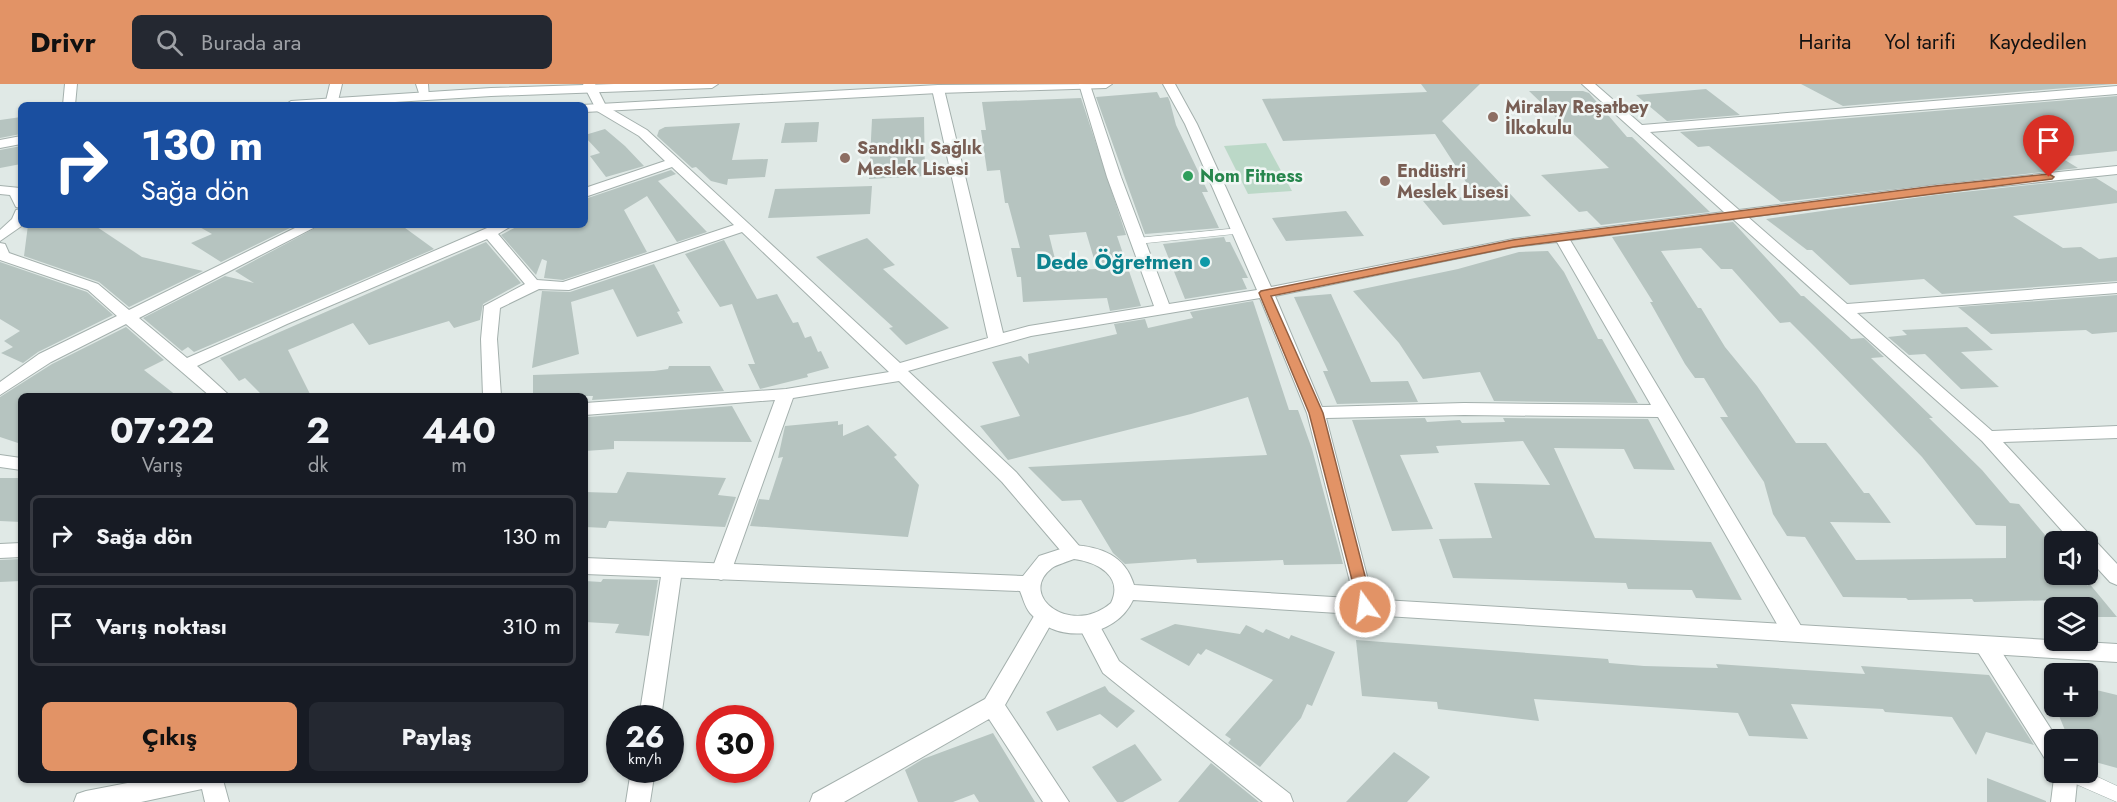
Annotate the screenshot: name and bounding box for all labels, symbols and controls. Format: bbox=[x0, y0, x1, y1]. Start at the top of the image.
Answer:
search box bbox=[132, 15, 552, 69]
text: Drivr bbox=[30, 22, 96, 63]
icon: search bbox=[153, 26, 186, 59]
text: Burada ara bbox=[201, 26, 301, 58]
text: Harita bbox=[1799, 27, 1851, 57]
text: Yol tarifi bbox=[1884, 27, 1956, 57]
text: Kaydedilen bbox=[1989, 27, 2087, 57]
place label: Miralay Reşatbey İlkokulu bbox=[1505, 94, 1649, 141]
marker: Miralay Reşatbey İlkokulu bbox=[1486, 110, 1500, 124]
text: 130 m bbox=[141, 115, 263, 176]
pin bbox=[2023, 115, 2074, 177]
icon: arrive bbox=[2032, 124, 2065, 157]
icon: right bbox=[42, 126, 120, 204]
place label: Sandıklı Sağlık Meslek Lisesi bbox=[857, 135, 983, 182]
marker: Sandıklı Sağlık Meslek Lisesi bbox=[838, 151, 852, 165]
place label: Endüstri Meslek Lisesi bbox=[1397, 158, 1509, 205]
place label: Nom Fitness bbox=[1200, 163, 1303, 189]
marker: Nom Fitness bbox=[1181, 169, 1195, 183]
text: Sağa dön bbox=[141, 171, 250, 210]
marker: Endüstri Meslek Lisesi bbox=[1378, 174, 1392, 188]
place label: Dede Öğretmen bbox=[1036, 247, 1193, 277]
marker: Dede Öğretmen bbox=[1198, 255, 1212, 269]
text: 07:22 bbox=[110, 404, 214, 456]
text: 2 bbox=[306, 404, 330, 456]
text: 440 bbox=[422, 404, 496, 456]
text: Varış bbox=[142, 451, 183, 480]
text: dk bbox=[308, 451, 328, 480]
text: m bbox=[451, 451, 467, 480]
icon: right bbox=[45, 519, 78, 552]
text: Sağa dön bbox=[96, 520, 193, 552]
text: 130 m bbox=[502, 520, 561, 552]
map controls bbox=[2044, 531, 2098, 783]
button: sound bbox=[2044, 531, 2098, 585]
position arrow bbox=[1333, 575, 1397, 639]
button: layers bbox=[2044, 597, 2098, 651]
icon: arrive bbox=[45, 609, 78, 642]
text: Varış noktası bbox=[96, 610, 227, 642]
text: 310 m bbox=[502, 610, 561, 642]
button: + bbox=[2044, 663, 2098, 717]
button: Çıkış bbox=[42, 702, 297, 771]
button: Paylaş bbox=[309, 702, 564, 771]
speed limit sign: 30 bbox=[696, 705, 774, 783]
text: 26 bbox=[625, 715, 665, 758]
button: − bbox=[2044, 729, 2098, 783]
text: km/h bbox=[628, 748, 662, 770]

